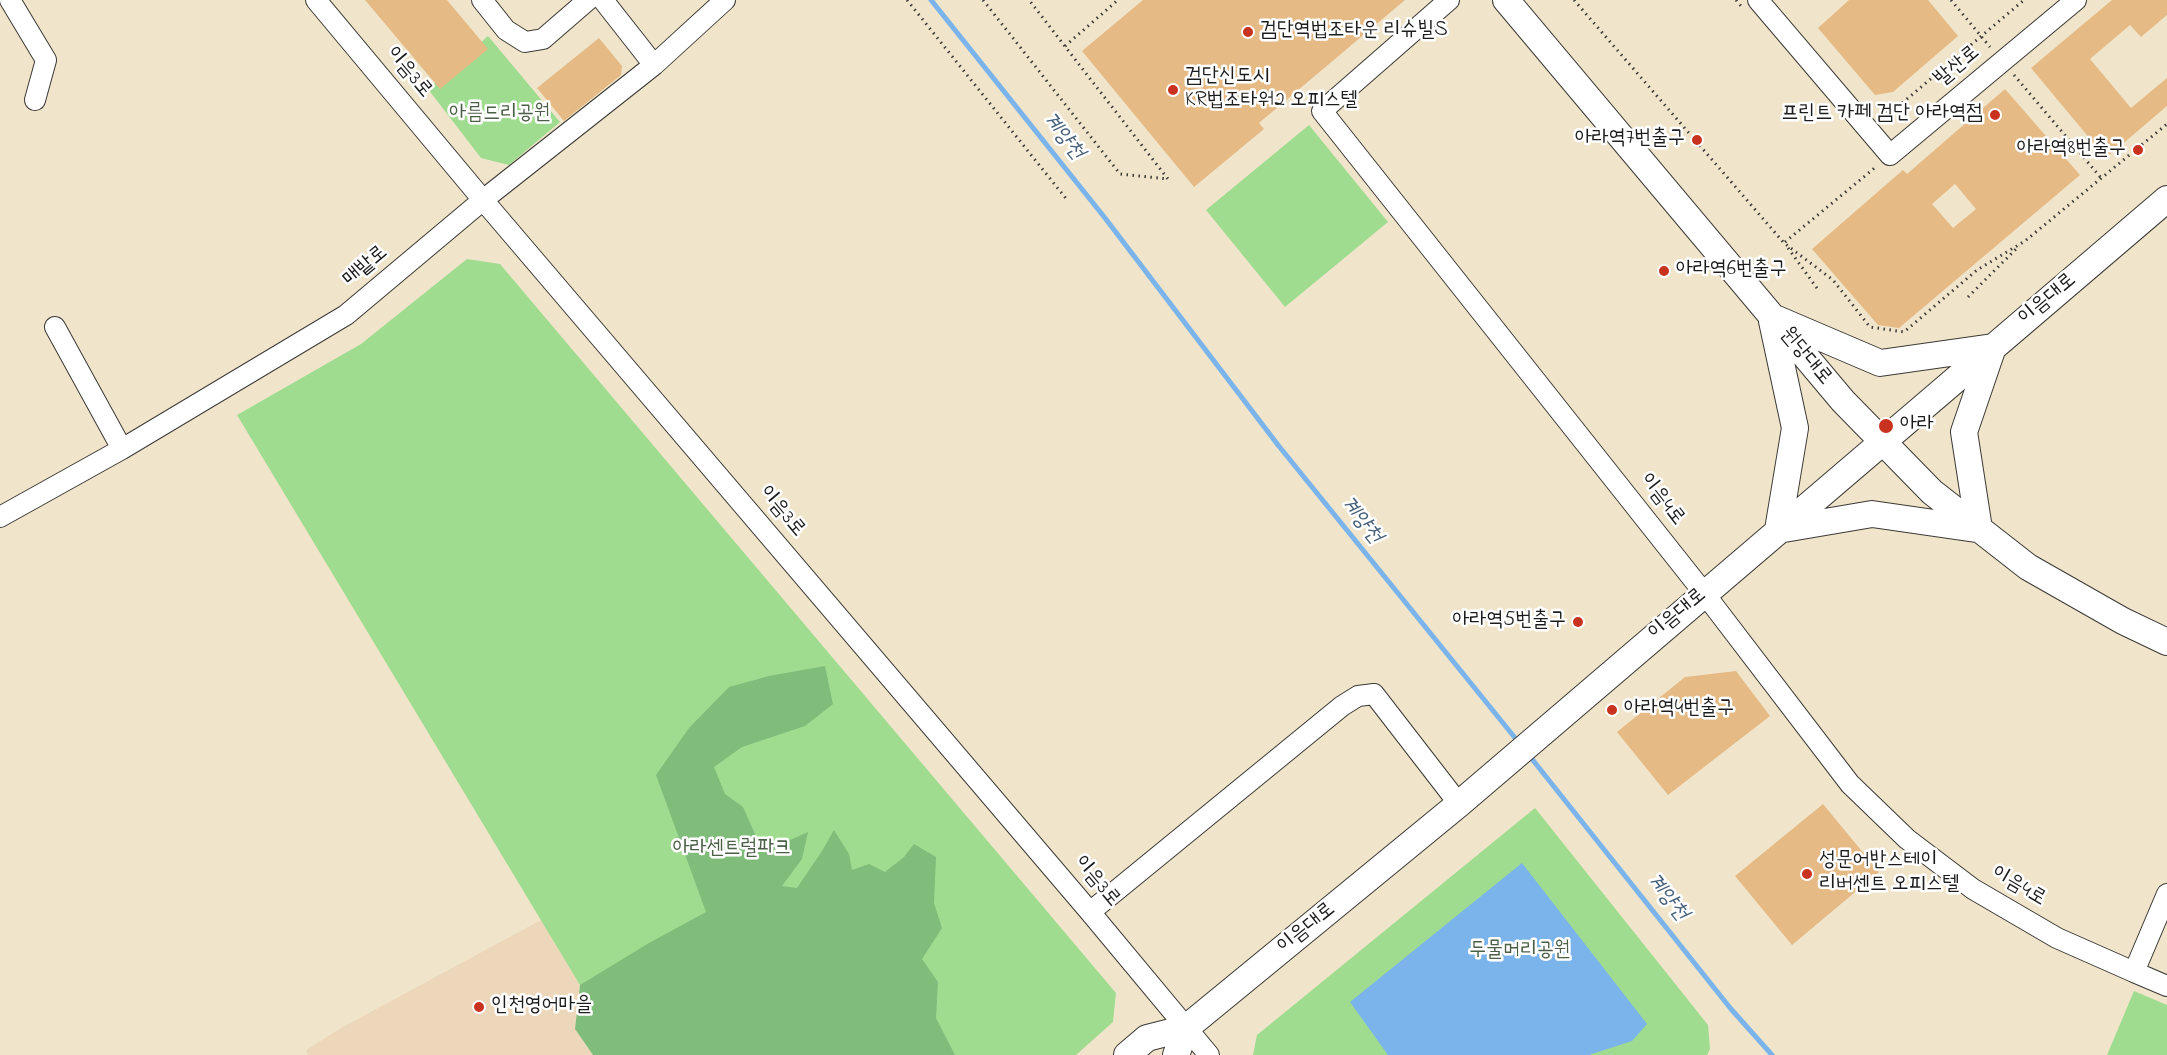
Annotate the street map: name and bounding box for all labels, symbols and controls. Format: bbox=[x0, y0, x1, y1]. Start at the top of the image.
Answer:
place label: 검단역법조타운 리슈빌S bbox=[1260, 19, 1448, 45]
marker: 검단역법조타운 리슈빌S bbox=[1241, 25, 1255, 39]
street label: 발산로 bbox=[1930, 41, 1986, 93]
street label: 이음3로 bbox=[379, 42, 437, 104]
place label: 검단신도시 KR법조타워2 오피스텔 bbox=[1185, 65, 1358, 115]
marker: 검단신도시 KR법조타워2 오피스텔 bbox=[1166, 83, 1180, 97]
park label: 아름드리공원 bbox=[449, 102, 551, 128]
place label: 프린트 카페 검단 아라역점 bbox=[1781, 102, 1983, 128]
water label: 계양천 bbox=[1035, 108, 1089, 166]
marker: 프린트 카페 검단 아라역점 bbox=[1988, 108, 2002, 122]
place label: 아라역7번출구 bbox=[1575, 127, 1685, 153]
marker: 아라역7번출구 bbox=[1690, 133, 1704, 147]
place label: 아라역8번출구 bbox=[2017, 137, 2126, 163]
marker: 아라역8번출구 bbox=[2131, 143, 2145, 157]
street label: 매밭로 bbox=[338, 241, 394, 293]
place label: 아라역6번출구 bbox=[1676, 258, 1787, 284]
marker: 아라역6번출구 bbox=[1657, 264, 1671, 278]
street label: 이음대로 bbox=[2014, 269, 2082, 331]
street label: 원당대로 bbox=[1774, 323, 1836, 391]
place label: 아라 bbox=[1900, 413, 1934, 439]
marker: 아라 bbox=[1877, 417, 1895, 435]
street label: 이음4로 bbox=[1633, 469, 1689, 531]
street label: 이음3로 bbox=[752, 481, 810, 543]
water label: 계양천 bbox=[1333, 492, 1387, 550]
street label: 이음대로 bbox=[1644, 584, 1712, 646]
place label: 아라역5번출구 bbox=[1453, 609, 1566, 635]
marker: 아라역5번출구 bbox=[1571, 615, 1585, 629]
place label: 아라역4번출구 bbox=[1624, 697, 1734, 723]
marker: 아라역4번출구 bbox=[1605, 703, 1619, 717]
park label: 아라센트럴파크 bbox=[673, 837, 791, 863]
place label: 성문어반스테이 리버센트 오피스텔 bbox=[1819, 849, 1959, 899]
street label: 이음3로 bbox=[1067, 851, 1125, 913]
street label: 이음4로 bbox=[1986, 861, 2050, 913]
marker: 성문어반스테이 리버센트 오피스텔 bbox=[1800, 867, 1814, 881]
water label: 계양천 bbox=[1639, 869, 1693, 927]
street label: 이음대로 bbox=[1273, 898, 1341, 960]
park label: 두물머리공원 bbox=[1469, 939, 1571, 965]
place label: 인천영어마을 bbox=[491, 994, 592, 1020]
marker: 인천영어마을 bbox=[472, 1000, 486, 1014]

